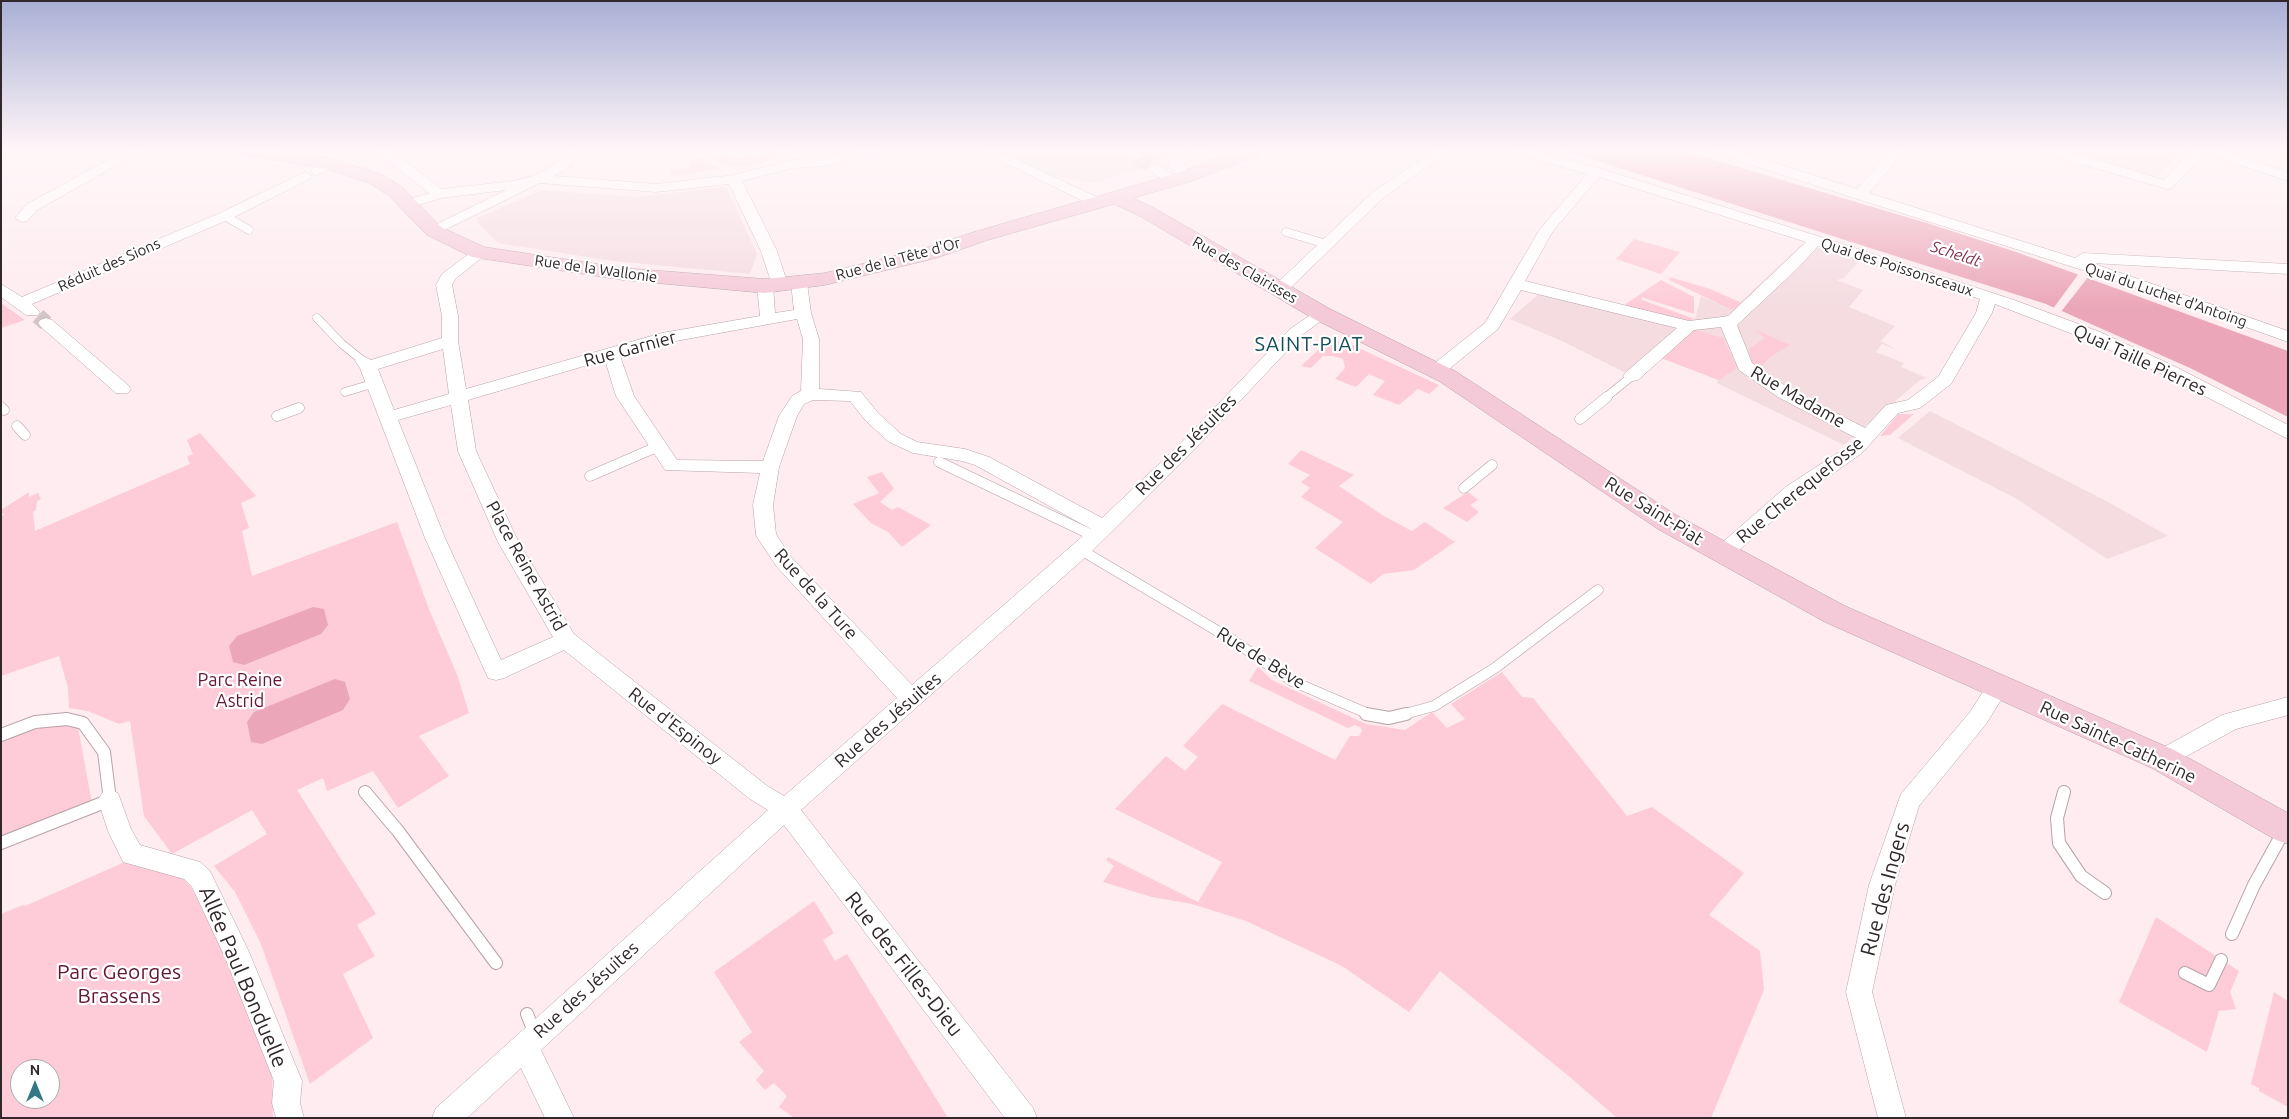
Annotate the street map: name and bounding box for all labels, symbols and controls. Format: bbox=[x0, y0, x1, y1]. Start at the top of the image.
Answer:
street label: Rue des Clairisses bbox=[1189, 233, 1301, 307]
street label: Réduit des Sions bbox=[55, 234, 163, 296]
street label: Rue de la Tête d'Or bbox=[834, 234, 962, 284]
street label: Quai des Poissonsceaux bbox=[1819, 234, 1975, 300]
water label: Scheldt bbox=[1928, 237, 1984, 271]
street label: Rue de la Wallonie bbox=[534, 251, 658, 287]
street label: Quai du Luchet d'Antoing bbox=[2083, 259, 2249, 331]
street label: Quai Taille Pierres bbox=[2070, 320, 2210, 400]
street label: Rue Garnier bbox=[581, 326, 679, 372]
district label: SAINT-PIAT bbox=[1253, 332, 1365, 356]
street label: Rue Madame bbox=[1747, 361, 1849, 433]
street label: Rue des Jésuites bbox=[1131, 390, 1241, 500]
street label: Rue Cherequefosse bbox=[1732, 432, 1868, 548]
street label: Rue Saint-Piat bbox=[1601, 472, 1707, 550]
street label: Place Reine Astrid bbox=[481, 497, 571, 635]
street label: Rue de la Ture bbox=[770, 544, 862, 644]
street label: Rue de Bève bbox=[1213, 622, 1309, 694]
street label: Rue des Jésuites bbox=[830, 668, 946, 772]
park label: Parc Reine Astrid bbox=[198, 669, 282, 712]
street label: Rue d'Espinoy bbox=[624, 683, 726, 769]
street label: Rue Sainte-Catherine bbox=[2036, 696, 2200, 788]
street label: Rue des Ingers bbox=[1855, 819, 1915, 959]
street label: Allée Paul Bonduelle bbox=[193, 883, 293, 1071]
street label: Rue des Filles-Dieu bbox=[840, 887, 968, 1041]
street label: Rue des Jésuites bbox=[529, 937, 643, 1043]
park label: Parc Georges Brassens bbox=[57, 959, 181, 1009]
north arrow bbox=[10, 1059, 60, 1109]
text: N bbox=[30, 1062, 40, 1078]

